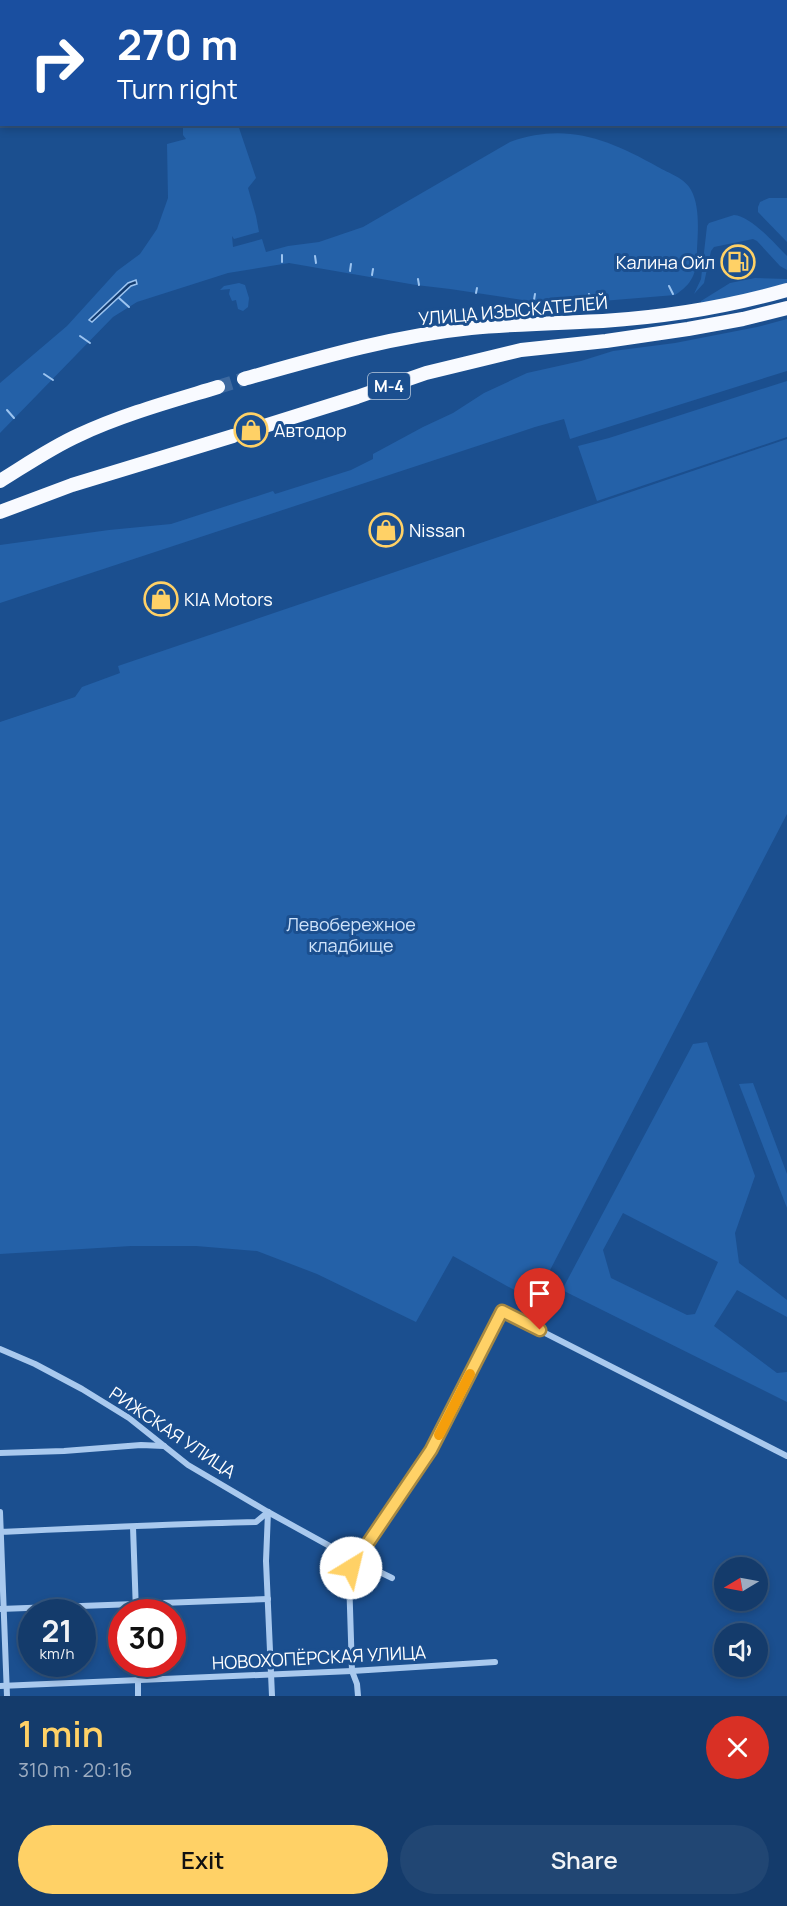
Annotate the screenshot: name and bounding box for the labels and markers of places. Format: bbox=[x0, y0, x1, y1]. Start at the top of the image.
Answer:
fuel station icon: Калина Ойл bbox=[720, 244, 756, 280]
place label: Калина Ойл bbox=[616, 250, 715, 274]
shop icon: Автодор bbox=[233, 412, 269, 448]
place label: Автодор bbox=[274, 418, 347, 442]
shop icon: Nissan bbox=[368, 512, 404, 548]
place label: Nissan bbox=[409, 518, 465, 542]
shop icon: KIA Motors bbox=[143, 581, 179, 617]
place label: KIA Motors bbox=[184, 587, 273, 611]
pin bbox=[514, 1268, 565, 1330]

